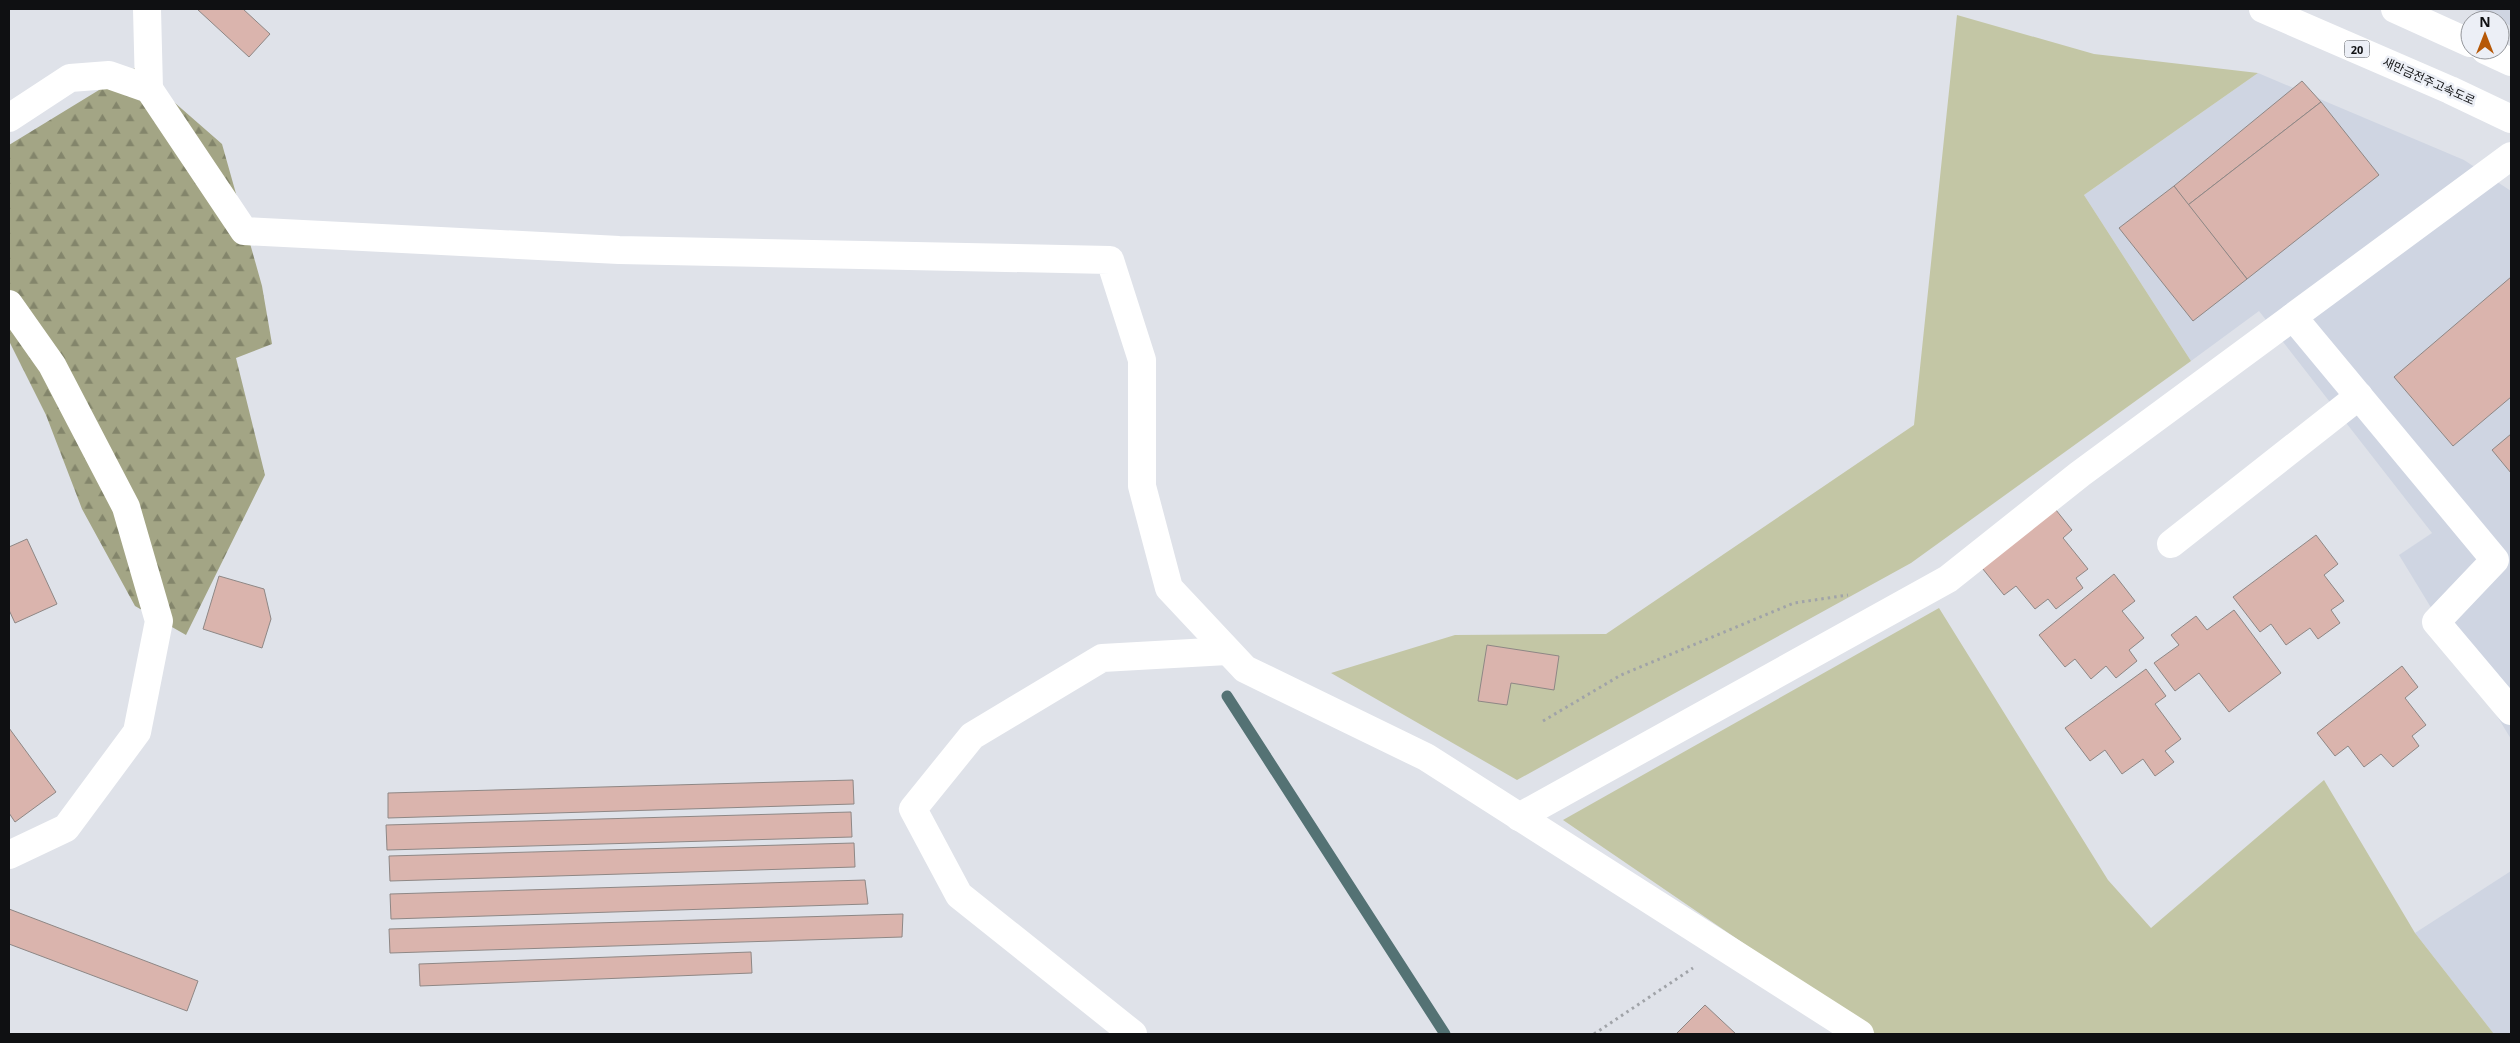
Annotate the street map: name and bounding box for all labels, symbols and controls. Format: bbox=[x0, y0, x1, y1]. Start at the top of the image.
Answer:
north arrow bbox=[2460, 10, 2510, 60]
text: N bbox=[2479, 12, 2491, 31]
road number: 20 bbox=[2344, 41, 2370, 58]
street label: 새만금전주고속도로 bbox=[2380, 53, 2478, 109]

